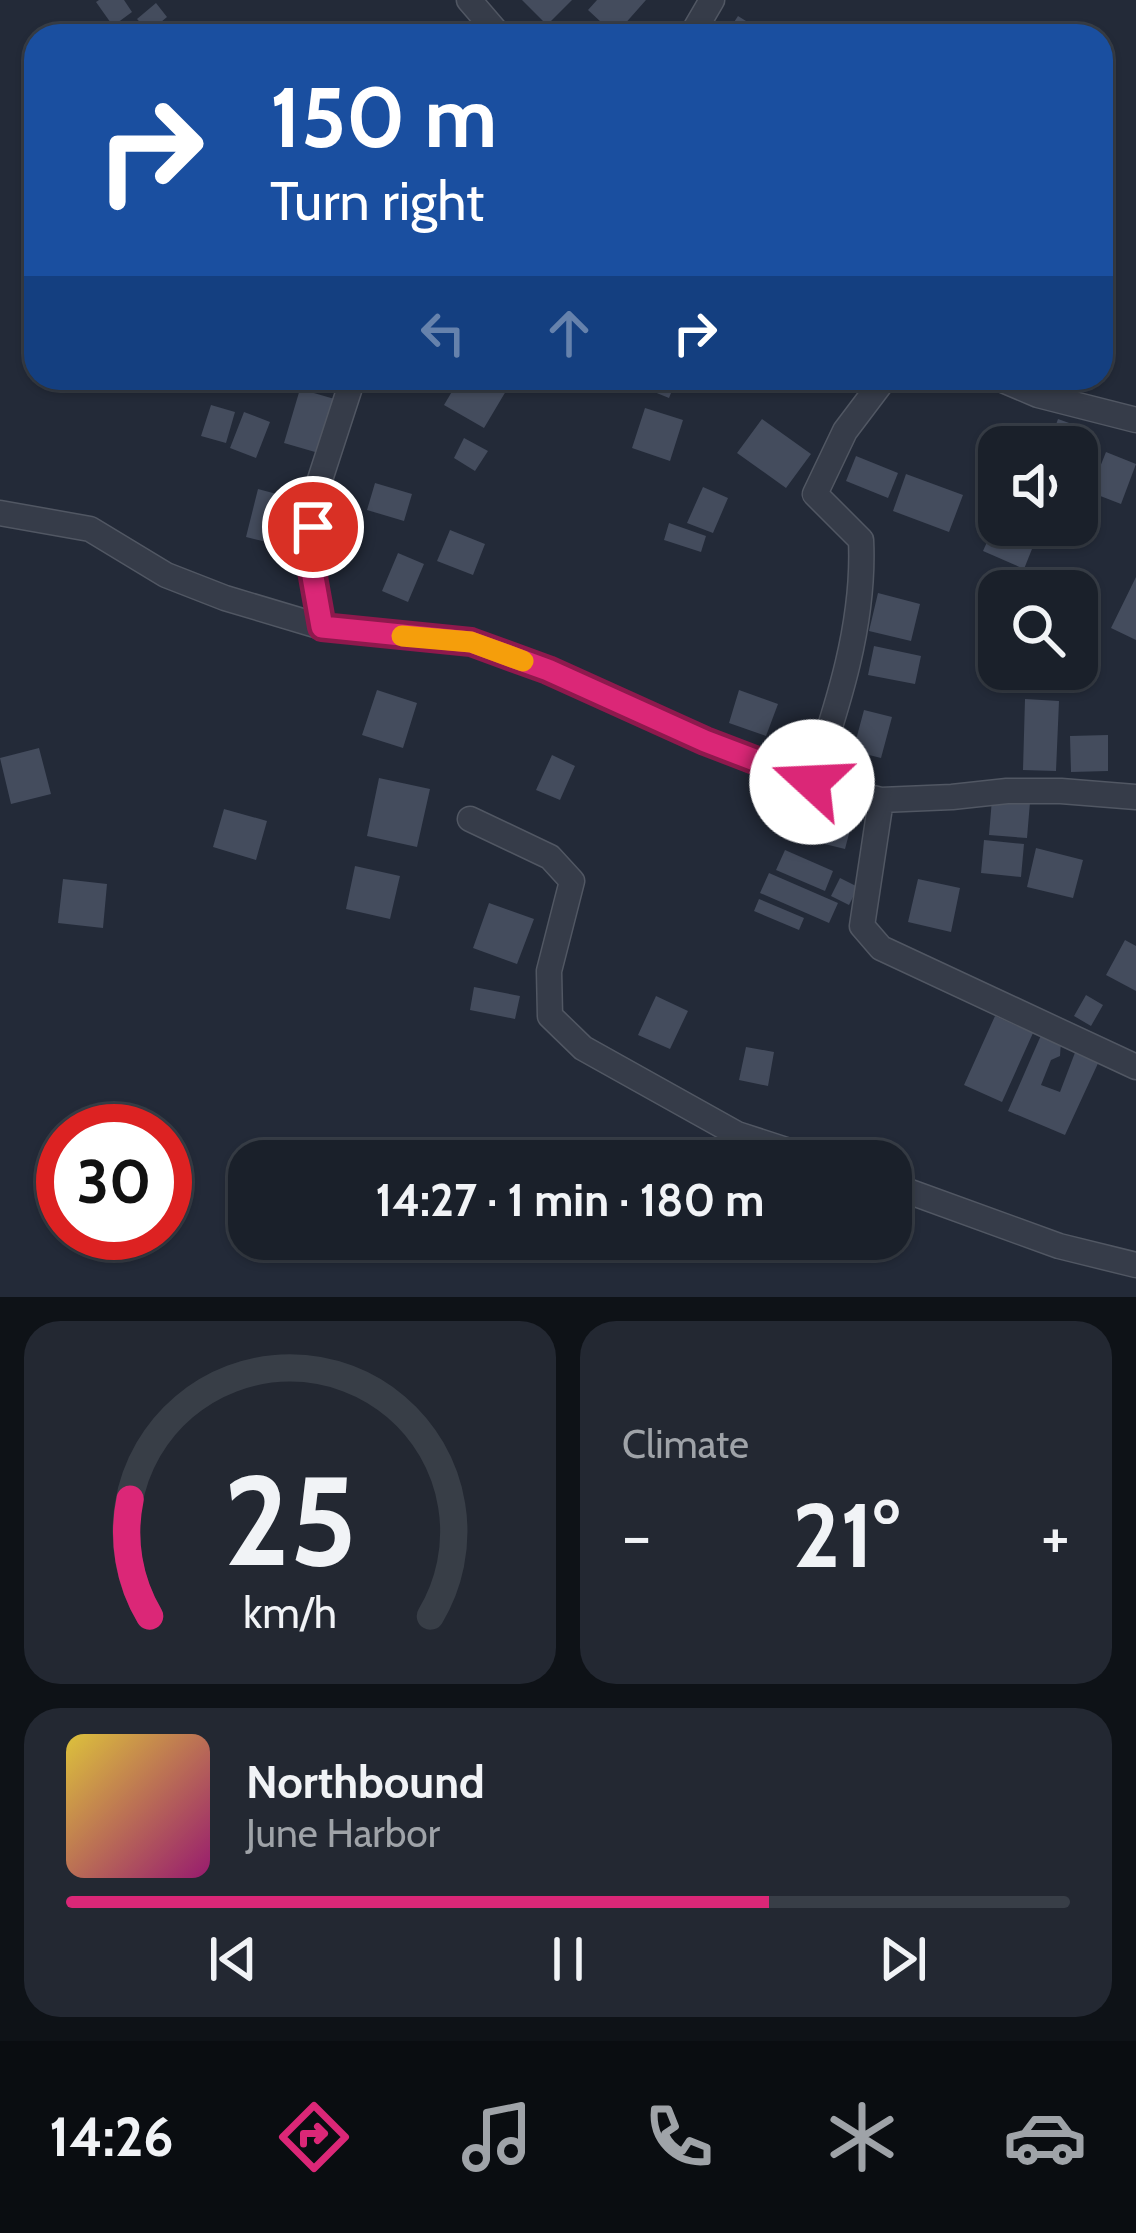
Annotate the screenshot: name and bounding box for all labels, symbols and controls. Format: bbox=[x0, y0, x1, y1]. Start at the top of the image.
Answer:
text: 150 m bbox=[270, 66, 497, 168]
icon: right bbox=[72, 72, 228, 228]
text: Turn right bbox=[270, 168, 484, 234]
icon: left bbox=[410, 300, 476, 366]
icon: ahead bbox=[536, 300, 602, 366]
icon: right bbox=[662, 300, 728, 366]
map controls bbox=[978, 426, 1098, 690]
button: sound bbox=[978, 426, 1098, 546]
pin bbox=[262, 476, 364, 578]
icon: arrive bbox=[280, 494, 346, 560]
button: search bbox=[978, 570, 1098, 690]
position arrow bbox=[749, 719, 875, 845]
speed limit sign: 30 bbox=[36, 1104, 192, 1260]
text: 14:27 · 1 min · 180 m bbox=[376, 1173, 764, 1227]
text: Climate bbox=[622, 1420, 749, 1468]
text: 25 bbox=[223, 1445, 357, 1596]
text: 21° bbox=[793, 1480, 899, 1590]
text: − bbox=[622, 1495, 651, 1576]
text: + bbox=[1041, 1495, 1070, 1576]
text: km/h bbox=[243, 1586, 337, 1638]
text: Northbound bbox=[246, 1755, 485, 1809]
text: June Harbor bbox=[246, 1809, 440, 1857]
icon: previous bbox=[200, 1926, 266, 1992]
icon: pause bbox=[535, 1926, 601, 1992]
icon: next bbox=[870, 1926, 936, 1992]
icon: directions bbox=[272, 2095, 356, 2179]
icon: music bbox=[455, 2095, 539, 2179]
icon: phone bbox=[637, 2095, 721, 2179]
icon: climate bbox=[820, 2095, 904, 2179]
icon: car bbox=[1003, 2095, 1087, 2179]
text: 14:26 bbox=[49, 2104, 174, 2170]

